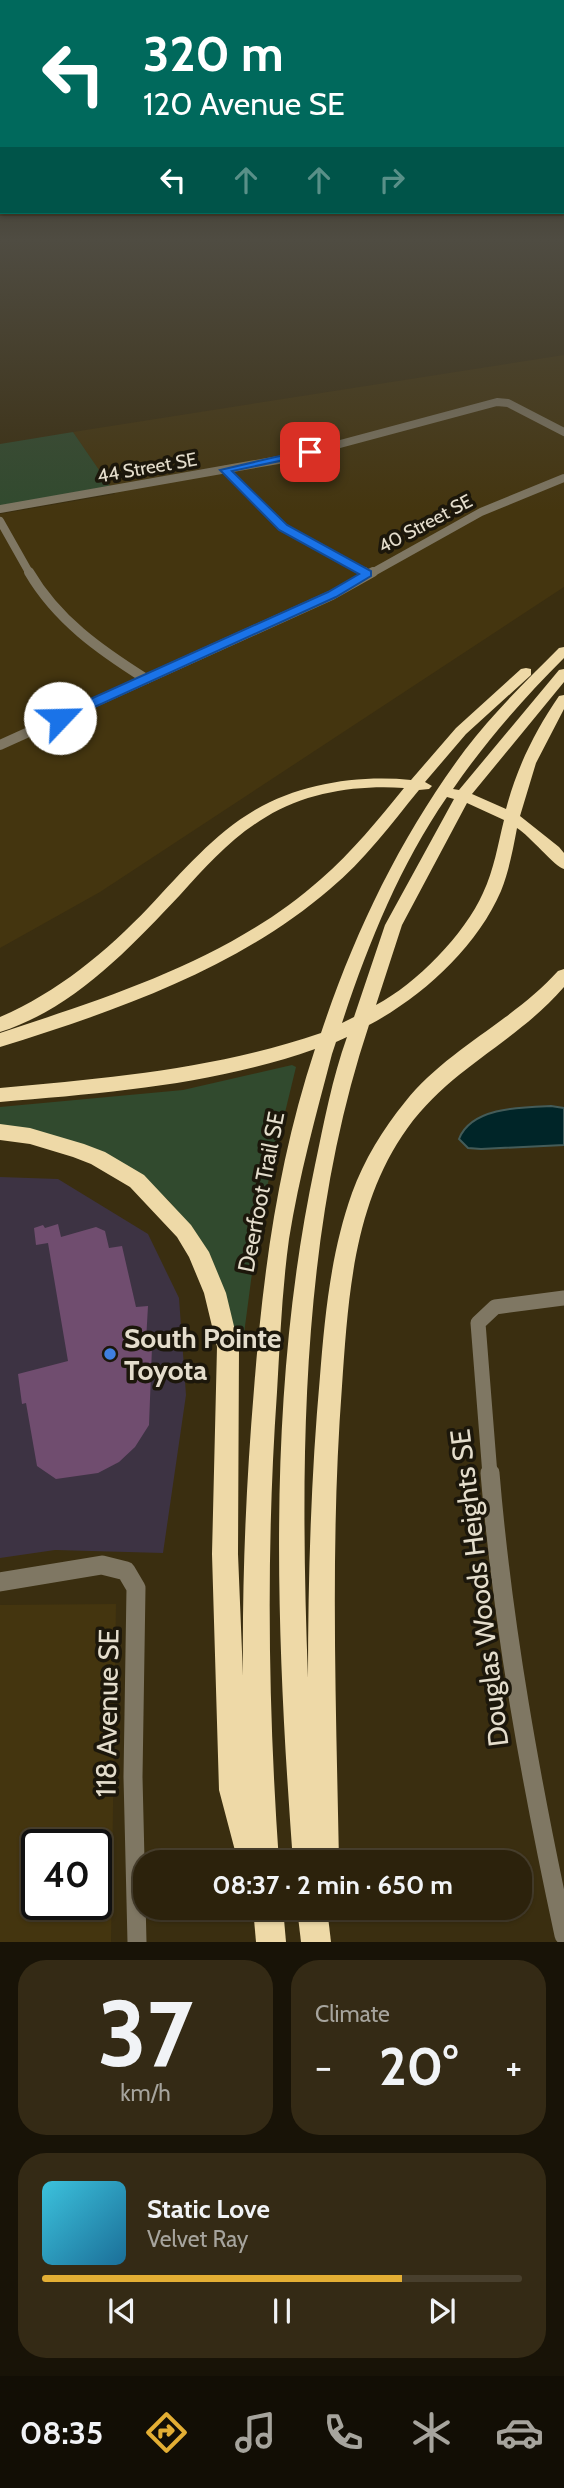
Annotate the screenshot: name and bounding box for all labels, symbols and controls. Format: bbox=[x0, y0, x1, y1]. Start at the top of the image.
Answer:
text: 320 m bbox=[143, 24, 284, 83]
icon: left bbox=[28, 28, 119, 119]
text: 120 Avenue SE bbox=[143, 84, 345, 123]
icon: left bbox=[154, 161, 192, 199]
icon: ahead bbox=[227, 161, 265, 199]
icon: ahead bbox=[300, 161, 338, 199]
icon: right bbox=[373, 161, 411, 199]
pin bbox=[280, 422, 340, 482]
icon: arrive bbox=[291, 433, 329, 471]
street label: 44 Street SE bbox=[95, 447, 199, 488]
street label: 40 Street SE bbox=[374, 489, 476, 558]
position arrow bbox=[23, 681, 97, 755]
street label: Deerfoot Trail SE bbox=[232, 1109, 290, 1275]
place label: South Pointe Toyota bbox=[124, 1321, 281, 1387]
marker: South Pointe Toyota bbox=[102, 1346, 118, 1362]
street label: Douglas Woods Heights SE bbox=[443, 1427, 515, 1749]
street label: 118 Avenue SE bbox=[89, 1628, 125, 1798]
speed limit sign: 40 bbox=[21, 1829, 112, 1920]
text: 08:37 · 2 min · 650 m bbox=[212, 1869, 453, 1901]
text: 37 bbox=[98, 1978, 193, 2089]
text: Climate bbox=[315, 2000, 390, 2028]
text: 20° bbox=[379, 2035, 458, 2098]
text: − bbox=[315, 2043, 332, 2090]
text: + bbox=[505, 2043, 522, 2090]
text: km/h bbox=[120, 2079, 171, 2107]
text: Static Love bbox=[147, 2193, 270, 2225]
text: Velvet Ray bbox=[147, 2225, 248, 2253]
icon: previous bbox=[103, 2292, 141, 2330]
icon: pause bbox=[263, 2292, 301, 2330]
icon: next bbox=[423, 2292, 461, 2330]
icon: directions bbox=[142, 2408, 191, 2457]
icon: music bbox=[231, 2408, 280, 2457]
icon: phone bbox=[319, 2408, 368, 2457]
icon: climate bbox=[407, 2408, 456, 2457]
icon: car bbox=[495, 2408, 544, 2457]
text: 08:35 bbox=[20, 2413, 103, 2452]

